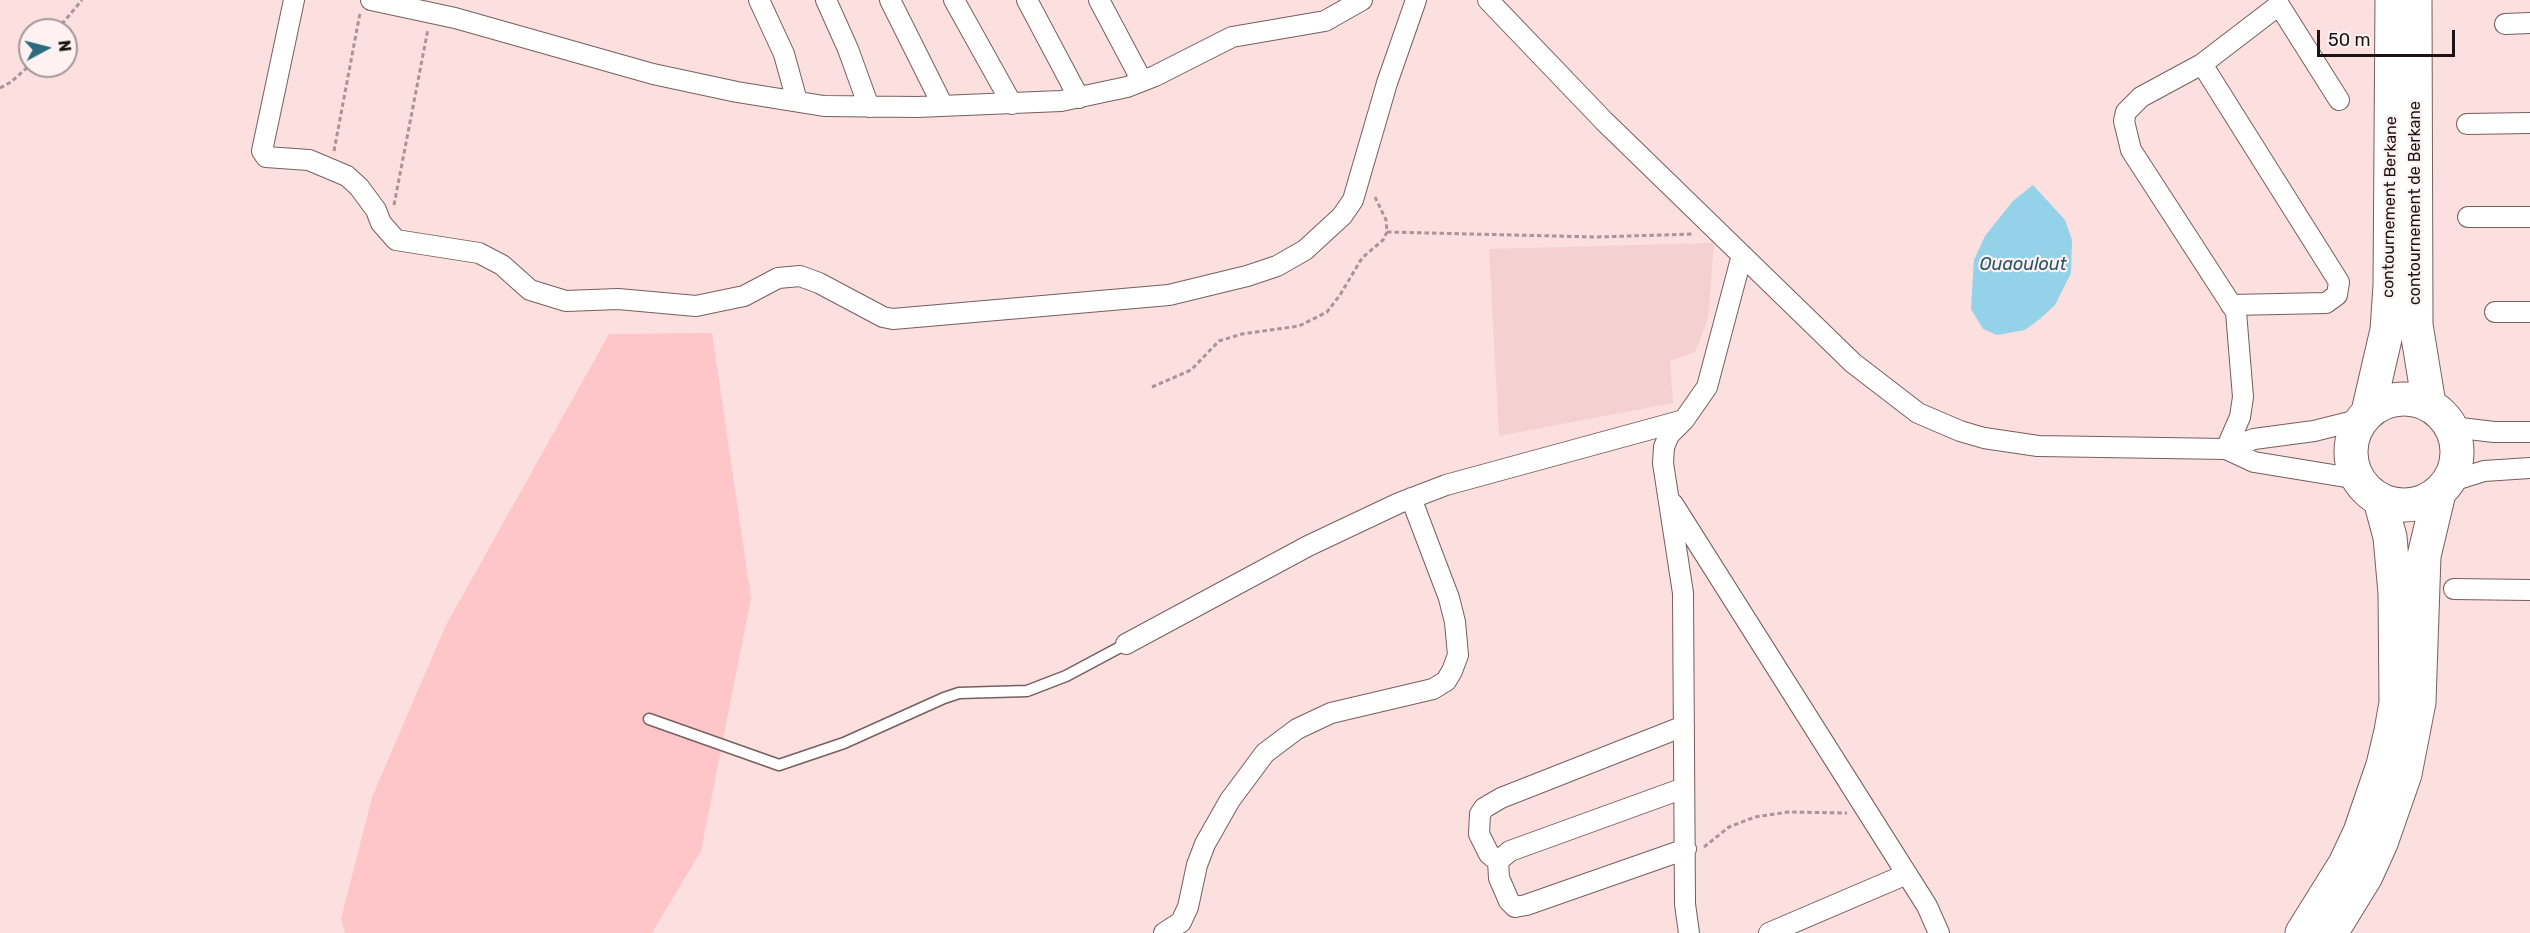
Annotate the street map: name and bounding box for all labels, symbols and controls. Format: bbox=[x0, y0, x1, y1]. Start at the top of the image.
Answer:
north arrow bbox=[18, 18, 78, 78]
scale bar bbox=[2320, 18, 2458, 56]
text: 50 m bbox=[2328, 29, 2371, 51]
text: N bbox=[54, 39, 75, 53]
street label: contournement de Berkane bbox=[2405, 101, 2425, 305]
street label: contournement Berkane bbox=[2379, 116, 2401, 298]
water label: Ouaoulout bbox=[1979, 254, 2067, 276]

